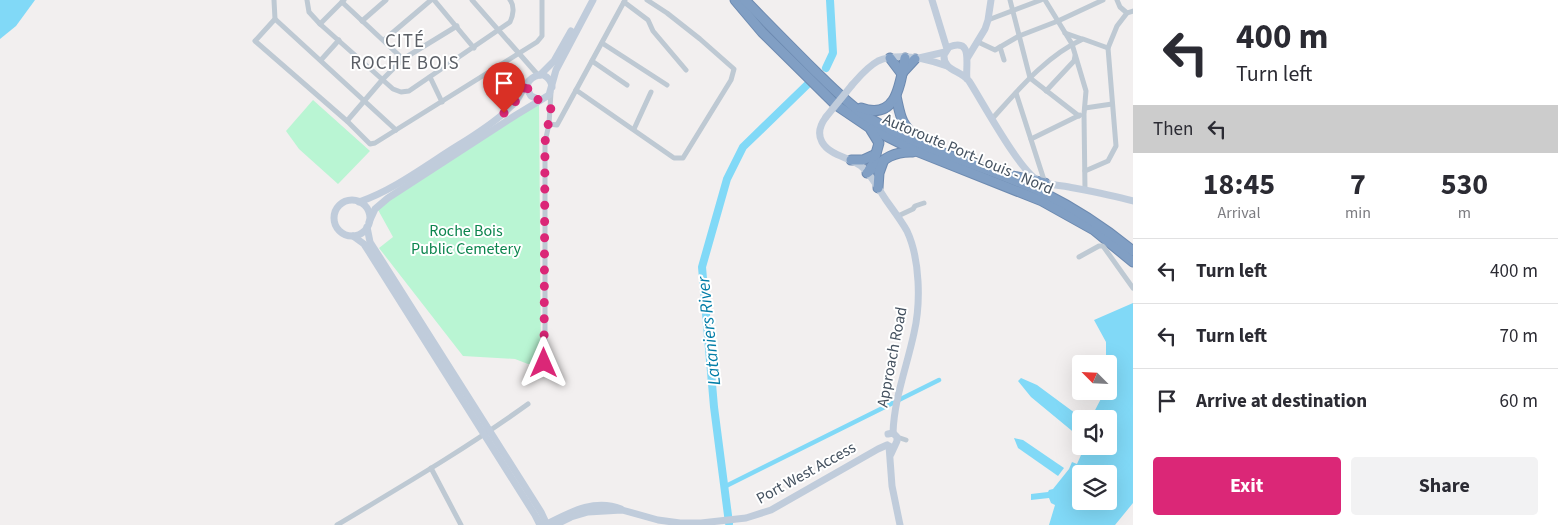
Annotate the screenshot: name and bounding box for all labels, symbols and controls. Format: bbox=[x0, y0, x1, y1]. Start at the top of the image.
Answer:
text: 400 m bbox=[1236, 12, 1328, 62]
icon: left bbox=[1153, 20, 1218, 85]
district label: CITÉ ROCHE BOIS bbox=[350, 28, 460, 77]
text: Turn left bbox=[1236, 58, 1312, 90]
pin bbox=[483, 62, 525, 113]
icon: arrive bbox=[490, 69, 518, 97]
street label: Autoroute Port-Louis - Nord bbox=[879, 108, 1057, 200]
icon: left bbox=[1203, 115, 1231, 143]
text: Then bbox=[1153, 116, 1193, 143]
text: 18:45 bbox=[1203, 163, 1275, 206]
text: 7 bbox=[1350, 163, 1366, 206]
text: 530 bbox=[1441, 163, 1488, 206]
text: Arrival bbox=[1217, 202, 1260, 224]
text: min bbox=[1345, 202, 1371, 224]
text: m bbox=[1458, 202, 1471, 224]
park label: Roche Bois Public Cemetery bbox=[411, 220, 521, 260]
icon: left bbox=[1153, 257, 1181, 285]
text: Turn left bbox=[1196, 258, 1267, 285]
text: 400 m bbox=[1490, 258, 1538, 285]
water label: Lataniers River bbox=[691, 275, 727, 387]
street label: Approach Road bbox=[871, 305, 913, 409]
icon: left bbox=[1153, 322, 1181, 350]
text: Turn left bbox=[1196, 323, 1267, 350]
text: 70 m bbox=[1500, 323, 1538, 350]
position arrow bbox=[517, 336, 569, 388]
north arrow bbox=[1072, 355, 1118, 400]
map controls bbox=[1072, 355, 1117, 510]
icon: arrive bbox=[1153, 387, 1181, 415]
text: Arrive at destination bbox=[1196, 388, 1367, 415]
text: 60 m bbox=[1500, 388, 1538, 415]
button: sound bbox=[1072, 410, 1117, 455]
street label: Port West Access bbox=[752, 436, 860, 510]
button: Exit bbox=[1153, 457, 1341, 515]
button: Share bbox=[1351, 457, 1538, 515]
button: layers bbox=[1072, 465, 1117, 510]

